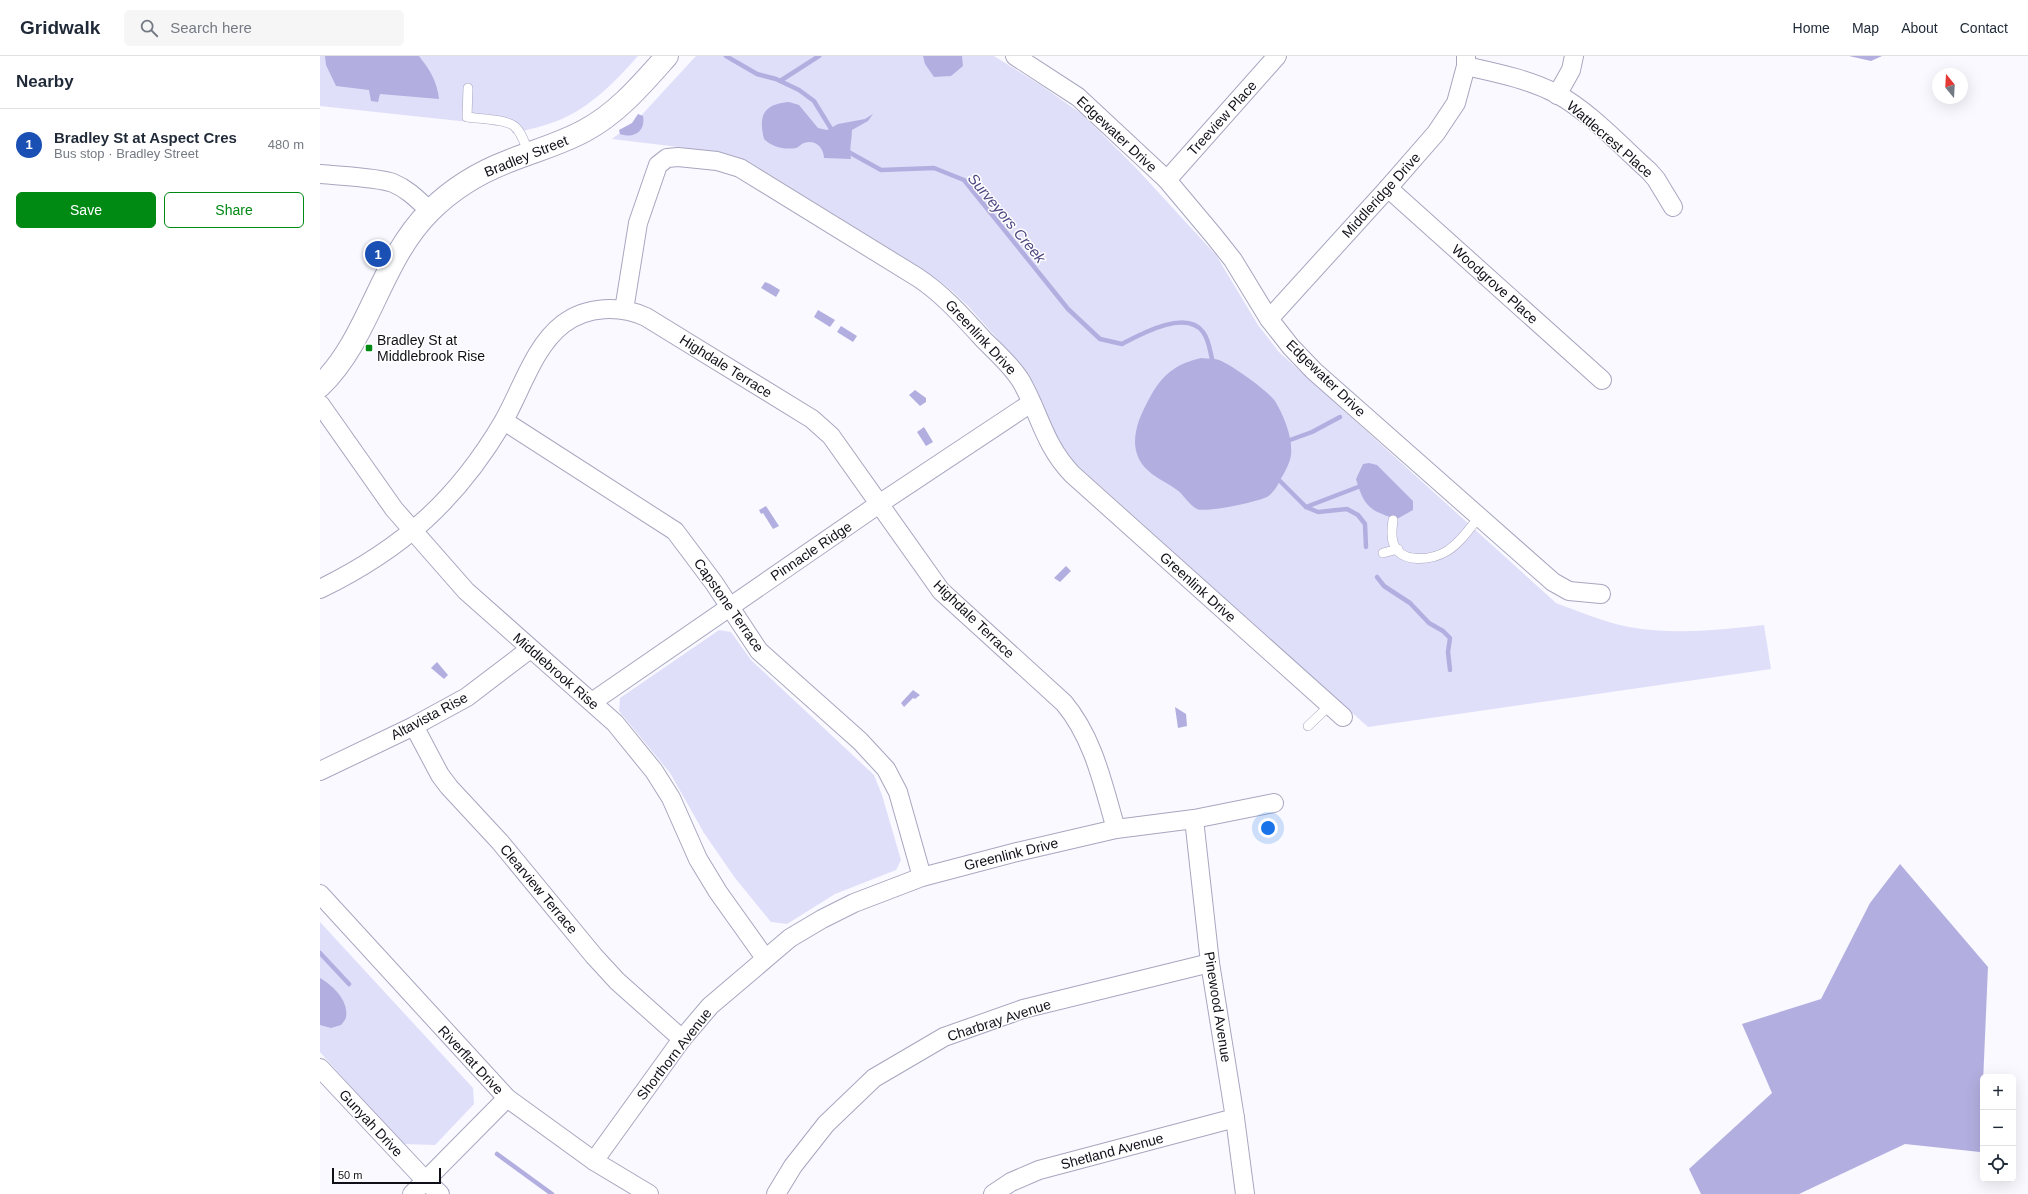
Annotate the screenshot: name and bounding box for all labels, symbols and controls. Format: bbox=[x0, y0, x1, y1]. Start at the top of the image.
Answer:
search box bbox=[124, 10, 404, 46]
text: Gridwalk bbox=[20, 17, 100, 38]
icon: search bbox=[138, 17, 160, 39]
text: Search here bbox=[170, 19, 252, 36]
text: Home bbox=[1793, 20, 1830, 36]
text: Map bbox=[1852, 20, 1879, 36]
text: About bbox=[1901, 20, 1938, 36]
text: Contact bbox=[1960, 20, 2008, 36]
north arrow bbox=[1932, 68, 1968, 104]
text: Nearby bbox=[16, 72, 74, 91]
street label: Treeview Place bbox=[1184, 77, 1260, 159]
street label: Edgewater Drive bbox=[1074, 93, 1160, 175]
street label: Wattlecrest Place bbox=[1564, 97, 1656, 181]
text: Bradley St at Aspect Cres bbox=[54, 129, 237, 146]
street label: Bradley Street bbox=[482, 132, 570, 180]
text: 1 bbox=[25, 137, 33, 152]
text: 480 m bbox=[268, 137, 304, 152]
text: Bus stop · Bradley Street bbox=[54, 146, 199, 161]
street label: Middleridge Drive bbox=[1339, 149, 1424, 241]
water label: Surveyors Creek bbox=[965, 170, 1050, 267]
button: Save bbox=[16, 192, 156, 228]
button: Share bbox=[164, 192, 304, 228]
pin: 1 bbox=[365, 239, 391, 269]
street label: Woodgrove Place bbox=[1449, 241, 1541, 327]
street label: Greenlink Drive bbox=[942, 296, 1020, 378]
street label: Highdale Terrace bbox=[677, 331, 775, 401]
place label: Bradley St at Middlebrook Rise bbox=[377, 332, 485, 364]
street label: Edgewater Drive bbox=[1283, 336, 1369, 420]
marker: Bradley St at Middlebrook Rise bbox=[364, 343, 374, 353]
street label: Pinnacle Ridge bbox=[767, 518, 855, 584]
street label: Greenlink Drive bbox=[1157, 549, 1239, 625]
street label: Capstone Terrace bbox=[691, 555, 767, 655]
street label: Highdale Terrace bbox=[930, 577, 1018, 662]
street label: Middlebrook Rise bbox=[510, 629, 602, 713]
street label: Altavista Rise bbox=[388, 689, 470, 743]
your location bbox=[1258, 818, 1278, 838]
street label: Greenlink Drive bbox=[962, 835, 1060, 873]
street label: Clearview Terrace bbox=[497, 841, 581, 937]
street label: Pinewood Avenue bbox=[1201, 951, 1235, 1064]
street label: Charbray Avenue bbox=[945, 996, 1053, 1044]
street label: Shorthorn Avenue bbox=[633, 1005, 715, 1103]
street label: Riverflat Drive bbox=[435, 1022, 507, 1098]
map controls bbox=[1980, 1074, 2016, 1182]
button: + bbox=[1980, 1074, 2016, 1110]
street label: Gunyah Drive bbox=[336, 1086, 406, 1160]
button: − bbox=[1980, 1110, 2016, 1146]
street label: Shetland Avenue bbox=[1059, 1130, 1165, 1172]
button: locate bbox=[1980, 1146, 2016, 1182]
scale bar bbox=[332, 1166, 441, 1185]
text: 50 m bbox=[338, 1169, 362, 1181]

